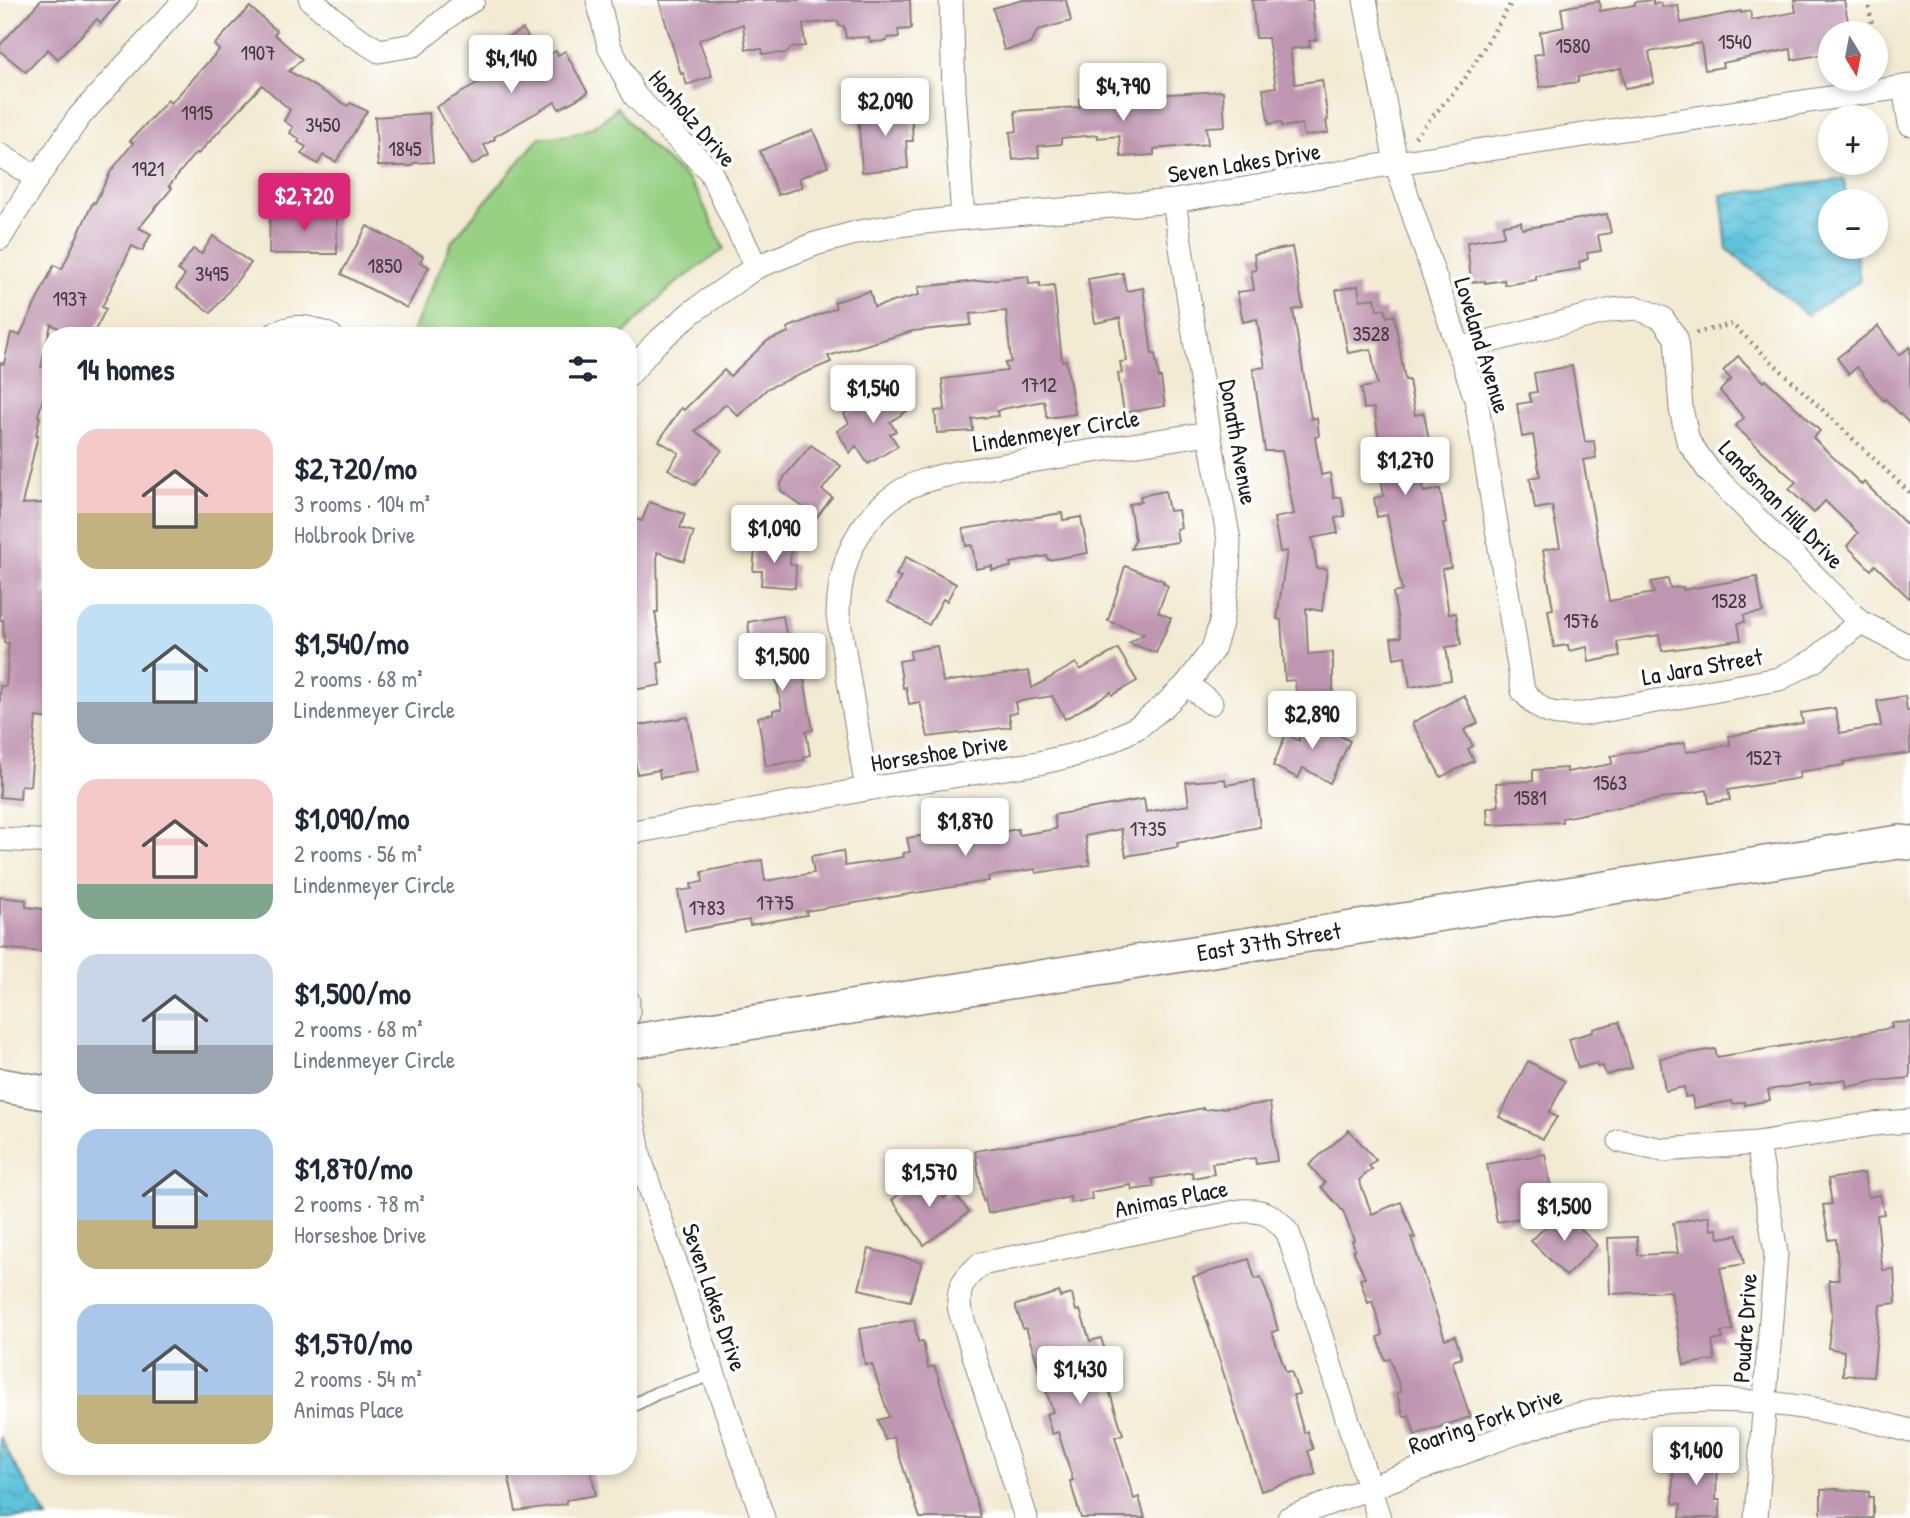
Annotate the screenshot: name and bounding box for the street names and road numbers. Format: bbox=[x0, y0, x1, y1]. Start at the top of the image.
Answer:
street label: Honholz Drive bbox=[642, 63, 744, 174]
street label: Seven Lakes Drive bbox=[1166, 134, 1323, 190]
street label: Loveland Avenue bbox=[1447, 273, 1519, 417]
street label: Donath Avenue bbox=[1212, 377, 1266, 507]
street label: Lindenmeyer Circle bbox=[970, 401, 1142, 459]
street label: Landsman Hill Drive bbox=[1712, 433, 1852, 576]
street label: La Jara Street bbox=[1639, 640, 1766, 692]
street label: Horseshoe Drive bbox=[868, 725, 1010, 779]
street label: East 37th Street bbox=[1195, 914, 1344, 968]
street label: Animas Place bbox=[1112, 1171, 1231, 1225]
street label: Seven Lakes Drive bbox=[675, 1219, 755, 1375]
street label: Poudre Drive bbox=[1724, 1272, 1764, 1384]
street label: Roaring Fork Drive bbox=[1404, 1379, 1566, 1461]

